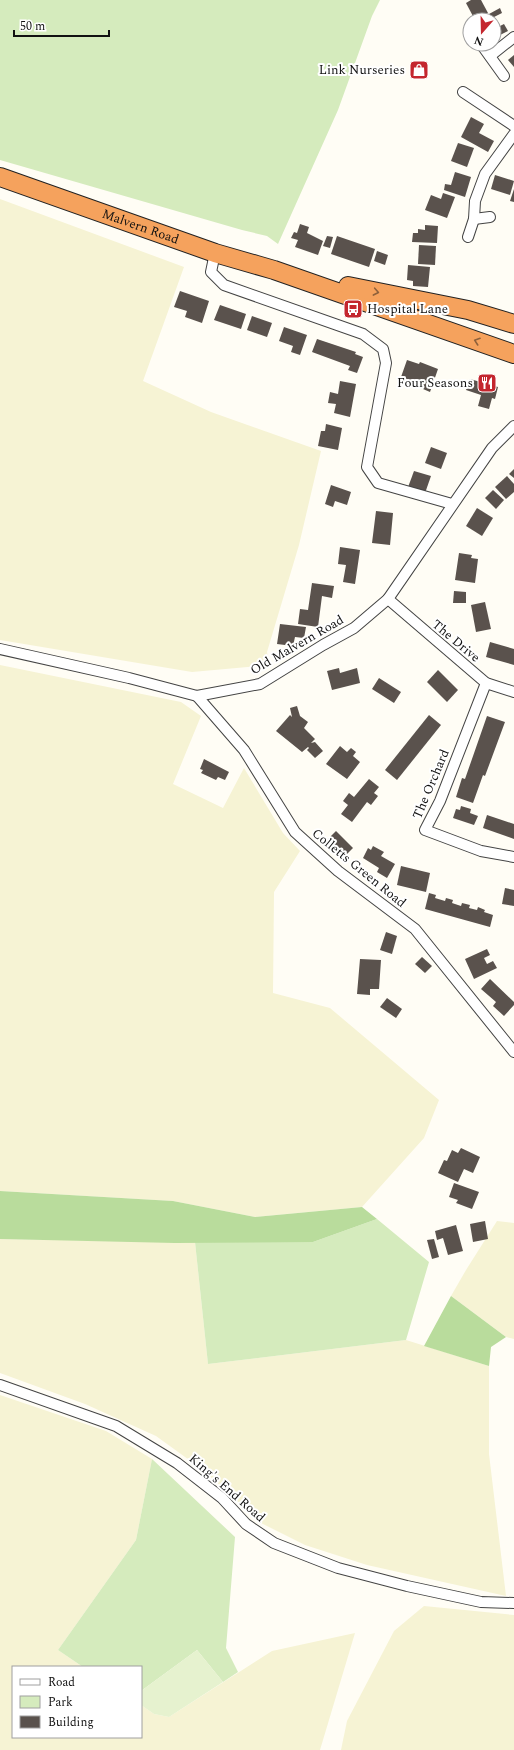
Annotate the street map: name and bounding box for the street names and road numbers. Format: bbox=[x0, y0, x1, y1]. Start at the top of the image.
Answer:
street label: Malvern Road bbox=[99, 204, 182, 249]
street label: Old Malvern Road bbox=[246, 610, 348, 680]
street label: The Drive bbox=[427, 615, 485, 667]
street label: The Orchard bbox=[407, 746, 455, 822]
street label: Colletts Green Road bbox=[308, 824, 410, 912]
street label: King's End Road bbox=[184, 1449, 270, 1527]

